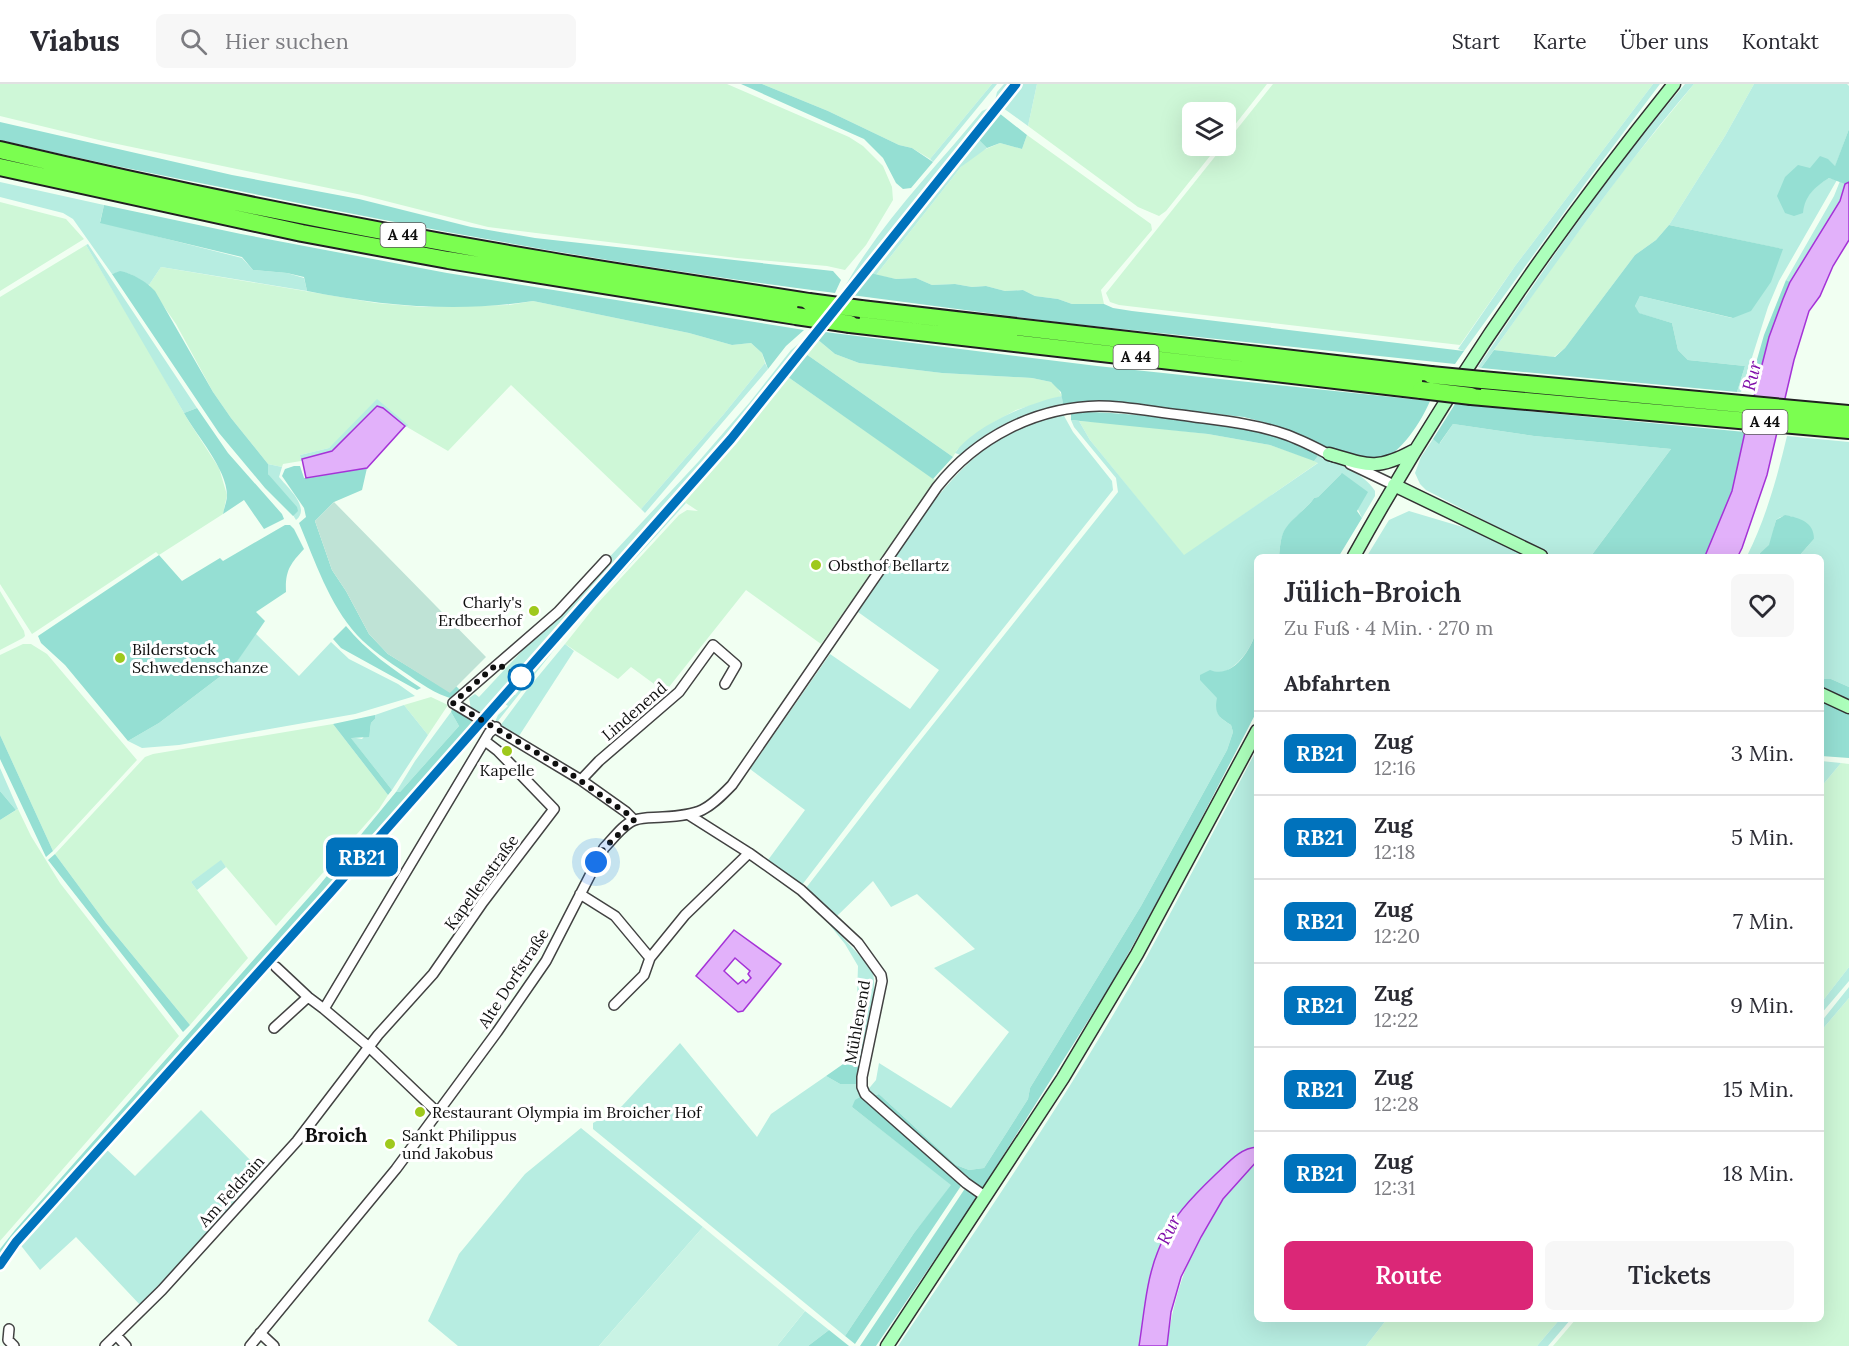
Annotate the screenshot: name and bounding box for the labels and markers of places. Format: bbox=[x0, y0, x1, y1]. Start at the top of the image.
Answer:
place label: Obsthof Bellartz bbox=[828, 555, 949, 575]
marker: Obsthof Bellartz bbox=[809, 558, 823, 572]
place label: Charly's Erdbeerhof bbox=[438, 592, 524, 630]
marker: Charly's Erdbeerhof bbox=[527, 604, 541, 618]
place label: Bilderstock Schwedenschanze bbox=[132, 639, 269, 677]
marker: Bilderstock Schwedenschanze bbox=[113, 651, 127, 665]
unlabelled marker bbox=[508, 664, 534, 690]
marker: Kapelle bbox=[500, 744, 514, 758]
place label: Kapelle bbox=[480, 760, 535, 780]
place label: Restaurant Olympia im Broicher Hof bbox=[432, 1102, 703, 1122]
marker: Restaurant Olympia im Broicher Hof bbox=[413, 1105, 427, 1119]
place label: Sankt Philippus und Jakobus bbox=[402, 1125, 517, 1163]
marker: Sankt Philippus und Jakobus bbox=[383, 1137, 397, 1151]

